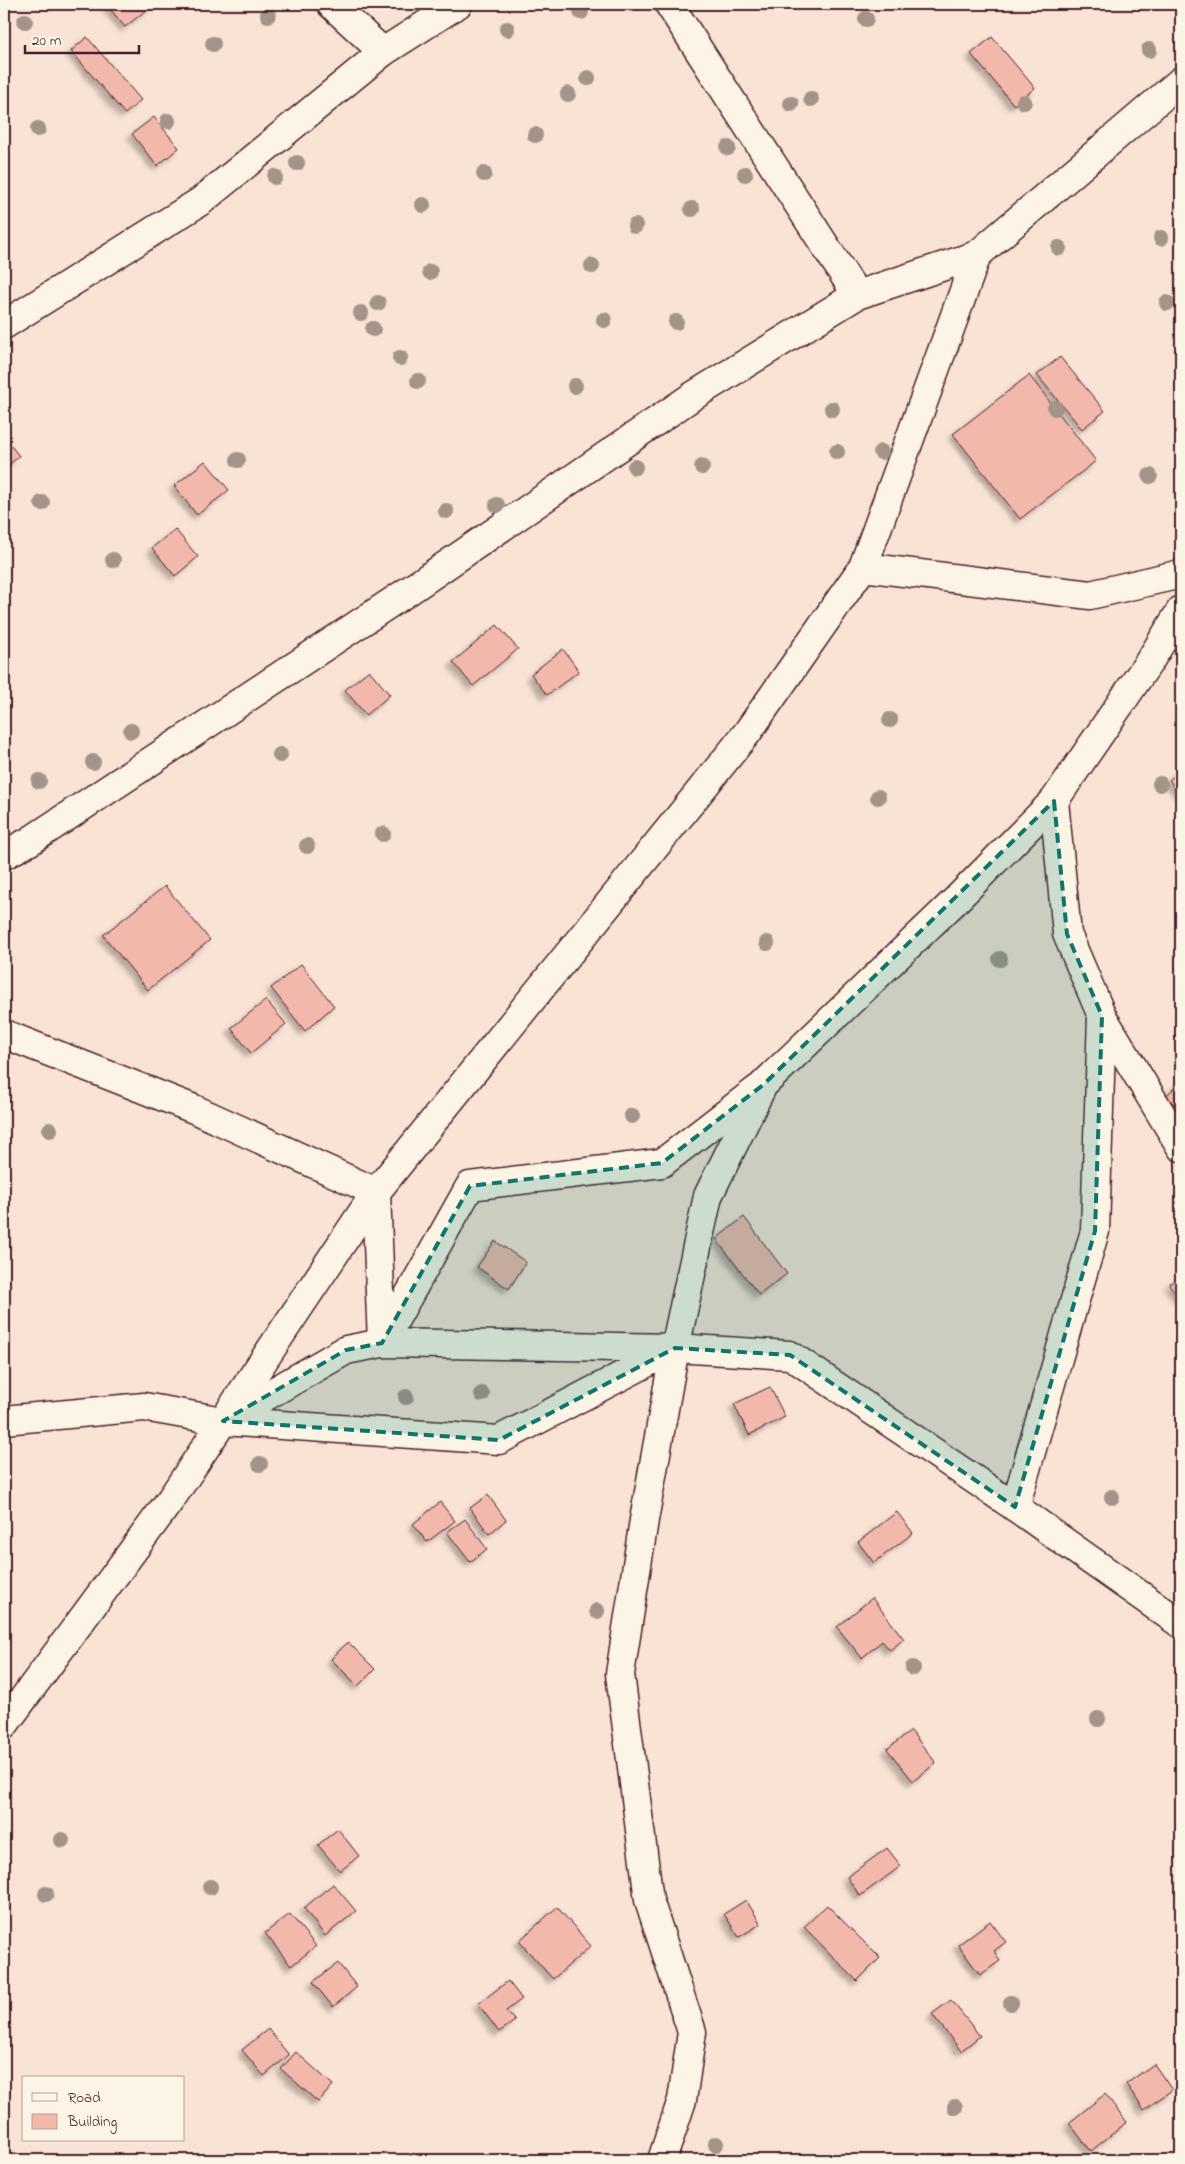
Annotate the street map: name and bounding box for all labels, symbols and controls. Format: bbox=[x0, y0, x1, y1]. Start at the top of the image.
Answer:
scale bar bbox=[25, 22, 139, 54]
text: 20 m bbox=[32, 30, 62, 52]
legend bbox=[22, 2076, 185, 2142]
text: Road bbox=[68, 2087, 101, 2109]
text: Building bbox=[67, 2111, 117, 2134]

